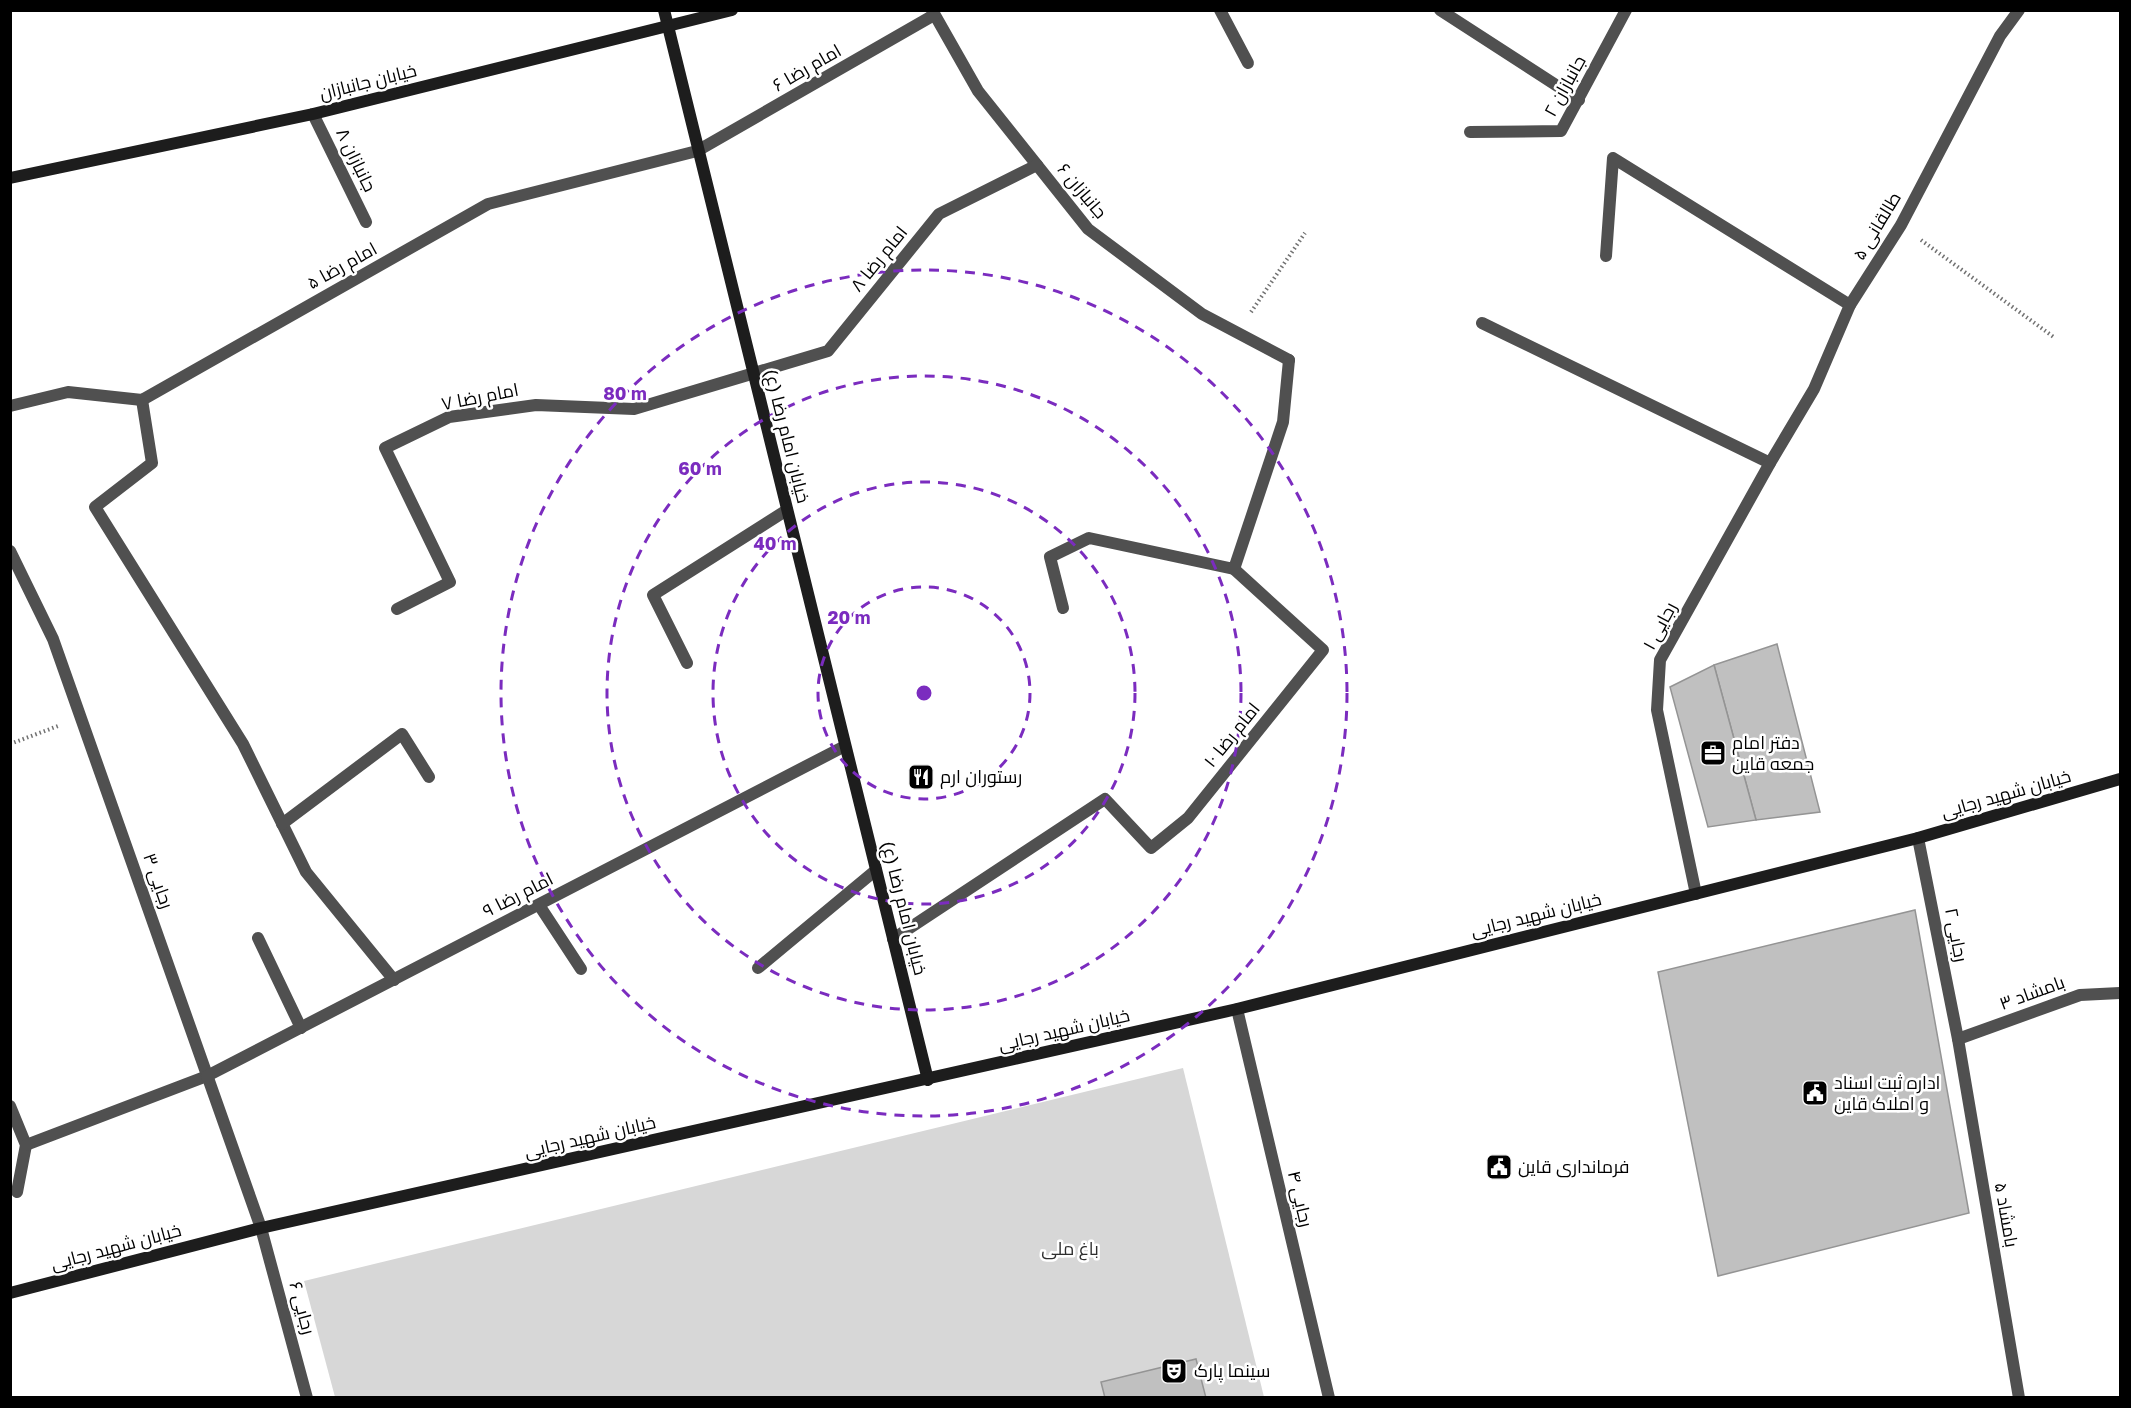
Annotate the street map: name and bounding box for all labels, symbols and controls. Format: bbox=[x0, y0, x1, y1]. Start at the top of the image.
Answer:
street label: امام رضا ۶ bbox=[768, 39, 846, 97]
street label: جانبازان ۲ bbox=[1538, 51, 1591, 120]
street label: خیابان جانبازان bbox=[317, 58, 419, 105]
street label: جانبازان ۸ bbox=[331, 124, 382, 195]
street label: جانبازان ۶ bbox=[1053, 158, 1112, 223]
street label: طالقانی ۵ bbox=[1847, 187, 1906, 264]
street label: امام رضا ۸ bbox=[845, 221, 913, 297]
street label: امام رضا ۵ bbox=[303, 237, 381, 295]
street label: خیابان امام رضا (ع) bbox=[759, 366, 815, 506]
street label: امام رضا ۷ bbox=[439, 378, 521, 416]
text: 80 m bbox=[603, 382, 647, 404]
text: 60 m bbox=[678, 457, 722, 479]
text: 40 m bbox=[753, 532, 797, 554]
street label: رجایی ۱ bbox=[1637, 598, 1682, 654]
text: 20 m bbox=[828, 606, 870, 628]
centre of rings bbox=[914, 683, 934, 703]
street label: امام رضا ۱۰ bbox=[1198, 698, 1266, 772]
place label: دفتر امام جمعه قاین bbox=[1732, 731, 1814, 775]
office icon: دفتر امام جمعه قاین bbox=[1698, 738, 1728, 768]
restaurant icon: رستوران ارم bbox=[906, 762, 936, 792]
street label: خیابان شهید رجایی bbox=[1938, 764, 2074, 823]
place label: رستوران ارم bbox=[940, 765, 1022, 789]
street label: خیابان امام رضا (ع) bbox=[876, 838, 932, 978]
street label: رجایی ۳ bbox=[138, 850, 179, 912]
street label: امام رضا ۹ bbox=[479, 867, 557, 923]
street label: خیابان شهید رجایی bbox=[1468, 887, 1604, 942]
street label: رجایی ۲ bbox=[1940, 906, 1973, 964]
street label: بامشاد ۳ bbox=[1996, 970, 2067, 1014]
street label: خیابان شهید رجایی bbox=[996, 1003, 1132, 1056]
place label: اداره ثبت اسناد و املاک قاین bbox=[1834, 1071, 1940, 1115]
public building icon: اداره ثبت اسناد و املاک قاین bbox=[1800, 1078, 1830, 1108]
street label: خیابان شهید رجایی bbox=[522, 1110, 658, 1163]
public building icon: فرمانداری قاین bbox=[1484, 1152, 1514, 1182]
place label: فرمانداری قاین bbox=[1518, 1155, 1629, 1178]
street label: رجایی ۴ bbox=[1283, 1168, 1318, 1229]
street label: بامشاد ۵ bbox=[1990, 1181, 2024, 1249]
street label: خیابان شهید رجایی bbox=[48, 1218, 184, 1275]
park label: باغ ملی bbox=[1041, 1237, 1099, 1261]
street label: رجایی ۶ bbox=[284, 1279, 321, 1337]
theatre icon: سینما پارک bbox=[1159, 1356, 1189, 1386]
place label: سینما پارک bbox=[1194, 1359, 1270, 1383]

